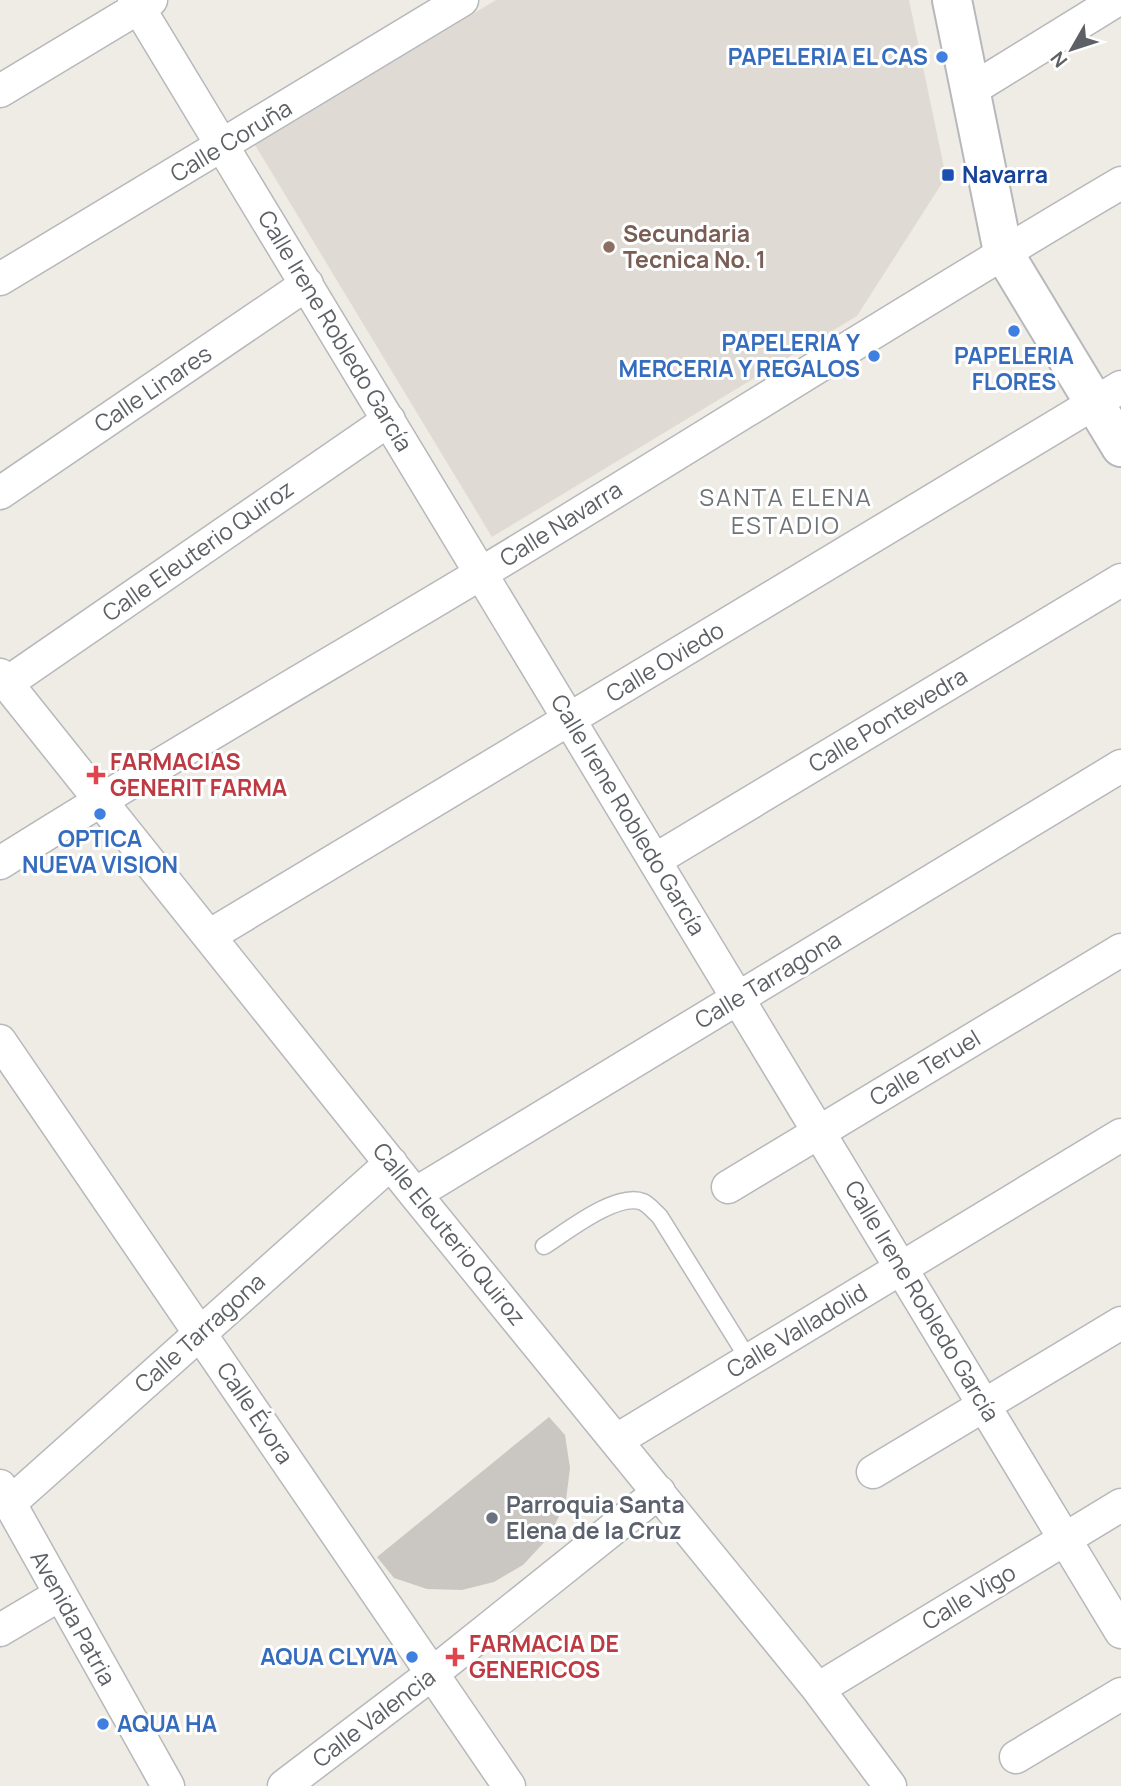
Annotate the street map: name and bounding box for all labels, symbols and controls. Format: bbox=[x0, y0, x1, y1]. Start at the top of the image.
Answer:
north arrow bbox=[1037, 14, 1107, 84]
place label: PAPELERIA EL CAS bbox=[728, 40, 928, 72]
text: N bbox=[1044, 46, 1073, 73]
marker: PAPELERIA EL CAS bbox=[934, 49, 950, 65]
street label: Calle Coruña bbox=[164, 91, 297, 189]
place label: Navarra bbox=[962, 158, 1048, 190]
marker: Navarra bbox=[940, 167, 956, 183]
street label: Calle Irene Robledo García bbox=[251, 204, 421, 457]
place label: Secundaria Tecnica No. 1 bbox=[623, 217, 766, 275]
marker: Secundaria Tecnica No. 1 bbox=[601, 239, 617, 255]
marker: PAPELERIA FLORES bbox=[1006, 323, 1022, 339]
place label: PAPELERIA Y MERCERIA Y REGALOS bbox=[619, 326, 861, 384]
street label: Calle Linares bbox=[87, 337, 217, 439]
place label: PAPELERIA FLORES bbox=[954, 339, 1074, 397]
marker: PAPELERIA Y MERCERIA Y REGALOS bbox=[866, 348, 882, 364]
street label: Calle Eleuterio Quiroz bbox=[95, 472, 299, 628]
street label: Calle Navarra bbox=[493, 473, 628, 573]
district label: SANTA ELENA ESTADIO bbox=[699, 480, 873, 541]
street label: Calle Oviedo bbox=[600, 613, 729, 709]
street label: Calle Pontevedra bbox=[802, 659, 973, 779]
street label: Calle Irene Robledo García bbox=[544, 688, 714, 941]
place label: FARMACIAS GENERIT FARMA bbox=[110, 745, 287, 803]
marker: FARMACIAS GENERIT FARMA bbox=[88, 767, 104, 783]
marker: OPTICA NUEVA VISION bbox=[92, 806, 108, 822]
place label: OPTICA NUEVA VISION bbox=[22, 822, 178, 880]
street label: Calle Tarragona bbox=[688, 923, 847, 1035]
street label: Calle Teruel bbox=[863, 1021, 986, 1113]
street label: Calle Eleuterio Quiroz bbox=[366, 1135, 534, 1332]
street label: Calle Irene Robledo García bbox=[838, 1174, 1008, 1427]
street label: Calle Tarragona bbox=[127, 1265, 272, 1400]
street label: Calle Valladolid bbox=[720, 1276, 873, 1385]
street label: Calle Évora bbox=[210, 1355, 302, 1470]
place label: Parroquia Santa Elena de la Cruz bbox=[506, 1488, 685, 1546]
marker: Parroquia Santa Elena de la Cruz bbox=[484, 1510, 500, 1526]
street label: Avenida Patria bbox=[24, 1544, 124, 1691]
street label: Calle Vigo bbox=[916, 1556, 1021, 1637]
place label: FARMACIA DE GENERICOS bbox=[469, 1627, 619, 1685]
place label: AQUA CLYVA bbox=[260, 1640, 398, 1672]
marker: AQUA CLYVA bbox=[404, 1649, 420, 1665]
marker: FARMACIA DE GENERICOS bbox=[447, 1649, 463, 1665]
street label: Calle Valencia bbox=[305, 1660, 441, 1774]
place label: AQUA HA bbox=[117, 1707, 217, 1739]
marker: AQUA HA bbox=[95, 1716, 111, 1732]

